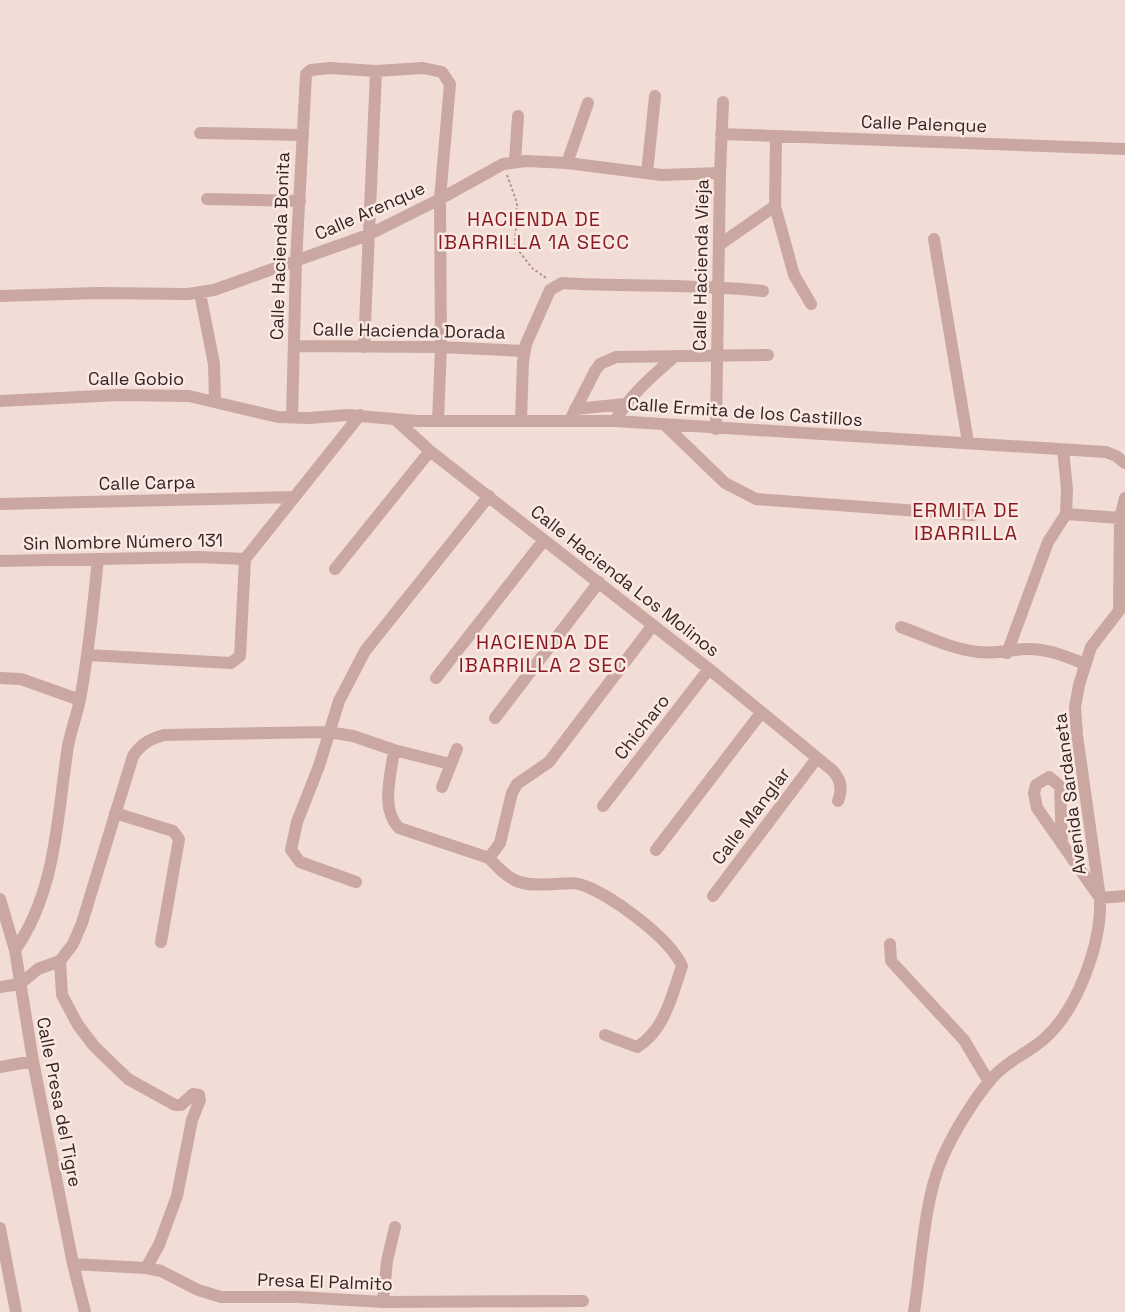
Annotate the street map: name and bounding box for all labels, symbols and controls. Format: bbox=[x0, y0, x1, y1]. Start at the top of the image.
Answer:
street label: Calle Palenque bbox=[860, 110, 988, 137]
street label: Calle Hacienda Bonita bbox=[265, 151, 294, 341]
street label: Calle Arenque bbox=[311, 176, 429, 245]
street label: Calle Hacienda Vieja bbox=[687, 179, 714, 351]
district label: HACIENDA DE IBARRILLA 1A SECC bbox=[438, 206, 630, 255]
street label: Calle Hacienda Dorada bbox=[312, 317, 506, 344]
street label: Calle Gobio bbox=[88, 367, 184, 390]
street label: Calle Ermita de los Castillos bbox=[627, 392, 863, 431]
street label: Calle Carpa bbox=[98, 470, 196, 495]
district label: ERMITA DE IBARRILLA bbox=[912, 497, 1020, 546]
street label: Calle Hacienda Los Molinos bbox=[526, 500, 724, 662]
street label: Sin Nombre Número 131 bbox=[23, 528, 223, 555]
district label: HACIENDA DE IBARRILLA 2 SEC bbox=[459, 629, 627, 678]
street label: Chicharo bbox=[609, 689, 674, 764]
street label: Avenida Sardaneta bbox=[1048, 712, 1091, 876]
street label: Calle Manglar bbox=[706, 762, 795, 869]
street label: Calle Presa del Tigre bbox=[32, 1015, 87, 1189]
street label: Presa El Palmito bbox=[257, 1268, 393, 1295]

